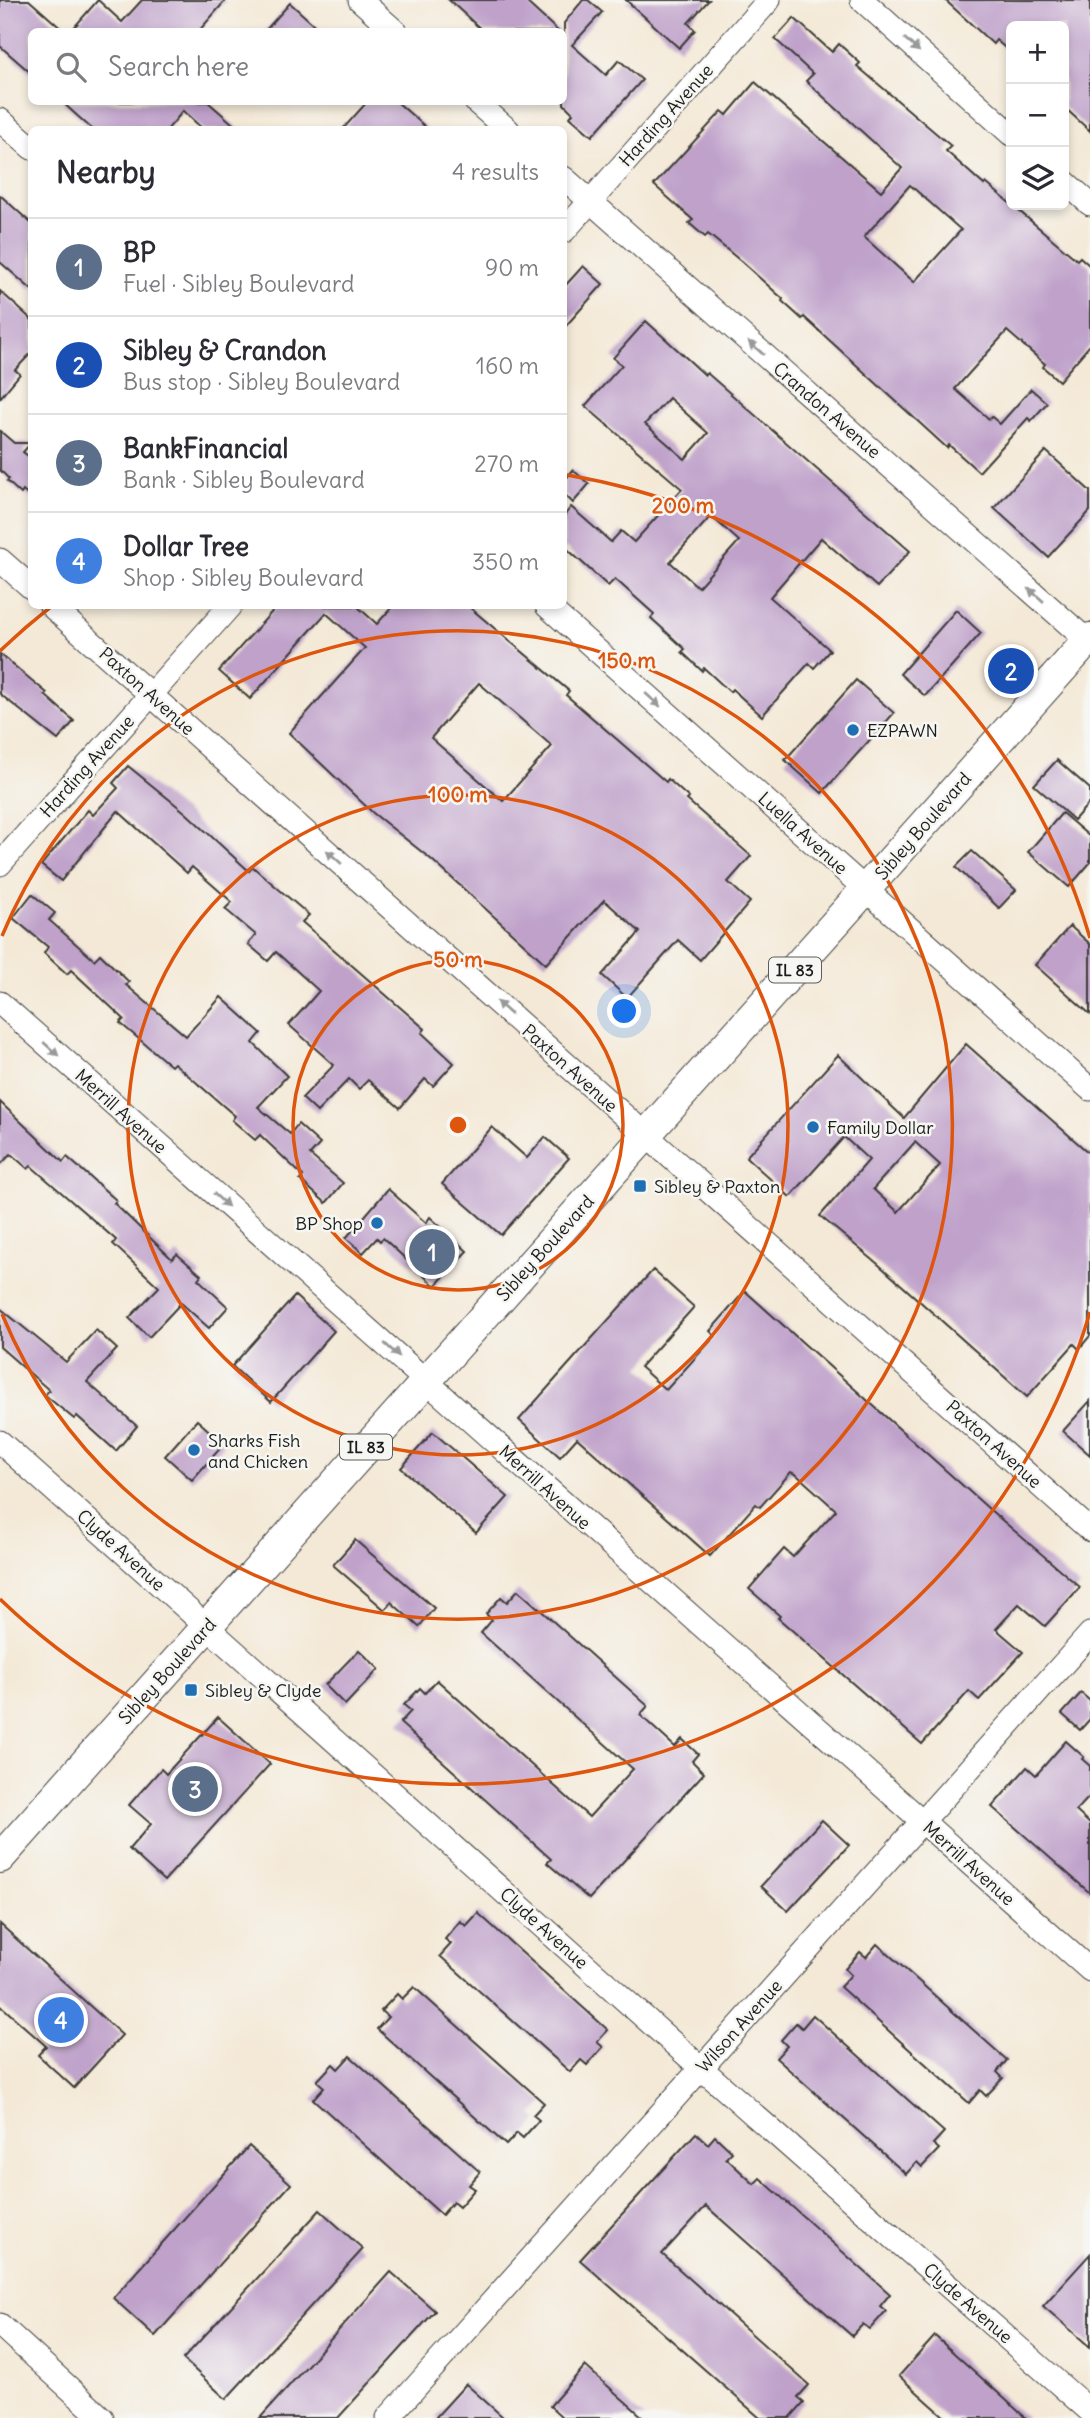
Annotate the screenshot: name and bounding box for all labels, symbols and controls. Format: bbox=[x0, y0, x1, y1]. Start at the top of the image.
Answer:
map controls bbox=[1006, 21, 1069, 210]
button: + bbox=[1006, 21, 1069, 84]
search box bbox=[28, 28, 567, 105]
one-way arrow bbox=[904, 37, 921, 53]
icon: search bbox=[52, 48, 90, 86]
text: Search here bbox=[108, 50, 249, 83]
street label: Harding Avenue bbox=[614, 59, 718, 171]
button: − bbox=[1006, 84, 1069, 147]
button: layers bbox=[1006, 147, 1069, 210]
text: Nearby bbox=[56, 153, 156, 191]
text: 4 results bbox=[452, 157, 539, 186]
text: BP bbox=[123, 236, 156, 269]
text: 1 bbox=[74, 253, 84, 282]
text: 90 m bbox=[485, 253, 539, 282]
text: Fuel · Sibley Boulevard bbox=[123, 269, 355, 298]
text: Sibley & Crandon bbox=[123, 334, 327, 367]
one-way arrow bbox=[747, 341, 764, 356]
text: 2 bbox=[73, 351, 85, 380]
text: 160 m bbox=[476, 351, 539, 380]
street label: Crandon Avenue bbox=[768, 357, 886, 463]
text: Bus stop · Sibley Boulevard bbox=[123, 367, 400, 396]
text: BankFinancial bbox=[123, 432, 288, 465]
text: 3 bbox=[72, 449, 86, 478]
text: 270 m bbox=[474, 449, 539, 478]
text: Bank · Sibley Boulevard bbox=[123, 465, 365, 494]
text: 200 m bbox=[652, 492, 715, 519]
text: Dollar Tree bbox=[123, 530, 249, 563]
text: 4 bbox=[72, 547, 86, 576]
text: 350 m bbox=[472, 547, 539, 576]
text: Shop · Sibley Boulevard bbox=[123, 563, 364, 592]
one-way arrow bbox=[1028, 588, 1045, 604]
street label: Paxton Avenue bbox=[94, 642, 200, 740]
pin: 2 bbox=[988, 645, 1034, 697]
text: 150 m bbox=[598, 647, 656, 674]
one-way arrow bbox=[644, 692, 661, 707]
street label: Harding Avenue bbox=[35, 710, 139, 822]
place label: EZPAWN bbox=[867, 719, 938, 742]
marker: EZPAWN bbox=[845, 722, 861, 738]
street label: Sibley Boulevard bbox=[870, 767, 976, 884]
text: 100 m bbox=[428, 781, 488, 808]
street label: Luella Avenue bbox=[753, 787, 853, 879]
one-way arrow bbox=[325, 849, 343, 865]
text: 50 m bbox=[433, 946, 483, 973]
road number: IL 83 bbox=[769, 958, 821, 982]
your location bbox=[607, 994, 641, 1028]
one-way arrow bbox=[495, 1000, 513, 1016]
street label: Paxton Avenue bbox=[517, 1019, 623, 1117]
one-way arrow bbox=[42, 1041, 60, 1057]
street label: Merrill Avenue bbox=[70, 1064, 172, 1158]
centre of rings bbox=[446, 1113, 470, 1137]
place label: Family Dollar bbox=[827, 1116, 934, 1139]
marker: Family Dollar bbox=[805, 1119, 821, 1135]
place label: Sibley & Paxton bbox=[654, 1175, 780, 1198]
marker: Sibley & Paxton bbox=[632, 1178, 648, 1194]
street label: Sibley Boulevard bbox=[491, 1190, 599, 1306]
one-way arrow bbox=[213, 1192, 230, 1207]
place label: BP Shop bbox=[295, 1212, 363, 1235]
marker: BP Shop bbox=[369, 1215, 385, 1231]
pin: 1 bbox=[409, 1226, 455, 1278]
one-way arrow bbox=[383, 1342, 400, 1358]
street label: Paxton Avenue bbox=[941, 1395, 1047, 1493]
place label: Sharks Fish and Chicken bbox=[208, 1429, 308, 1473]
road number: IL 83 bbox=[340, 1434, 392, 1460]
street label: Merrill Avenue bbox=[494, 1440, 596, 1534]
marker: Sharks Fish and Chicken bbox=[186, 1442, 202, 1458]
street label: Clyde Avenue bbox=[72, 1504, 170, 1596]
street label: Sibley Boulevard bbox=[113, 1613, 221, 1729]
place label: Sibley & Clyde bbox=[205, 1679, 322, 1702]
marker: Sibley & Clyde bbox=[183, 1682, 199, 1698]
pin: 3 bbox=[172, 1763, 218, 1815]
street label: Merrill Avenue bbox=[918, 1816, 1020, 1910]
street label: Clyde Avenue bbox=[495, 1882, 593, 1974]
street label: Wilson Avenue bbox=[691, 1975, 787, 2077]
pin: 4 bbox=[38, 1994, 84, 2046]
street label: Clyde Avenue bbox=[919, 2258, 1017, 2348]

